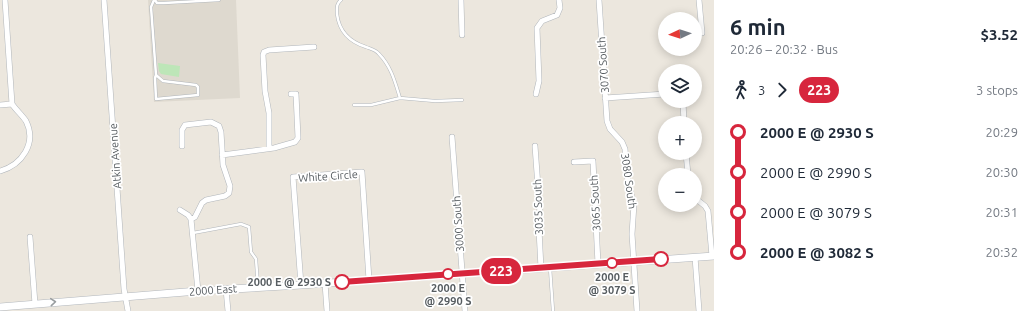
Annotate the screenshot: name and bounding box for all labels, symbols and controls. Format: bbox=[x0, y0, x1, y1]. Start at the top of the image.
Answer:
north arrow bbox=[658, 12, 702, 56]
map controls bbox=[658, 12, 702, 212]
text: 6 min bbox=[730, 14, 786, 39]
text: $3.52 bbox=[980, 26, 1018, 43]
street label: 3070 South bbox=[595, 36, 611, 94]
text: 20:26 – 20:32 · Bus bbox=[730, 42, 838, 56]
button: layers bbox=[658, 64, 702, 108]
icon: walk bbox=[730, 79, 752, 101]
icon: forward bbox=[771, 79, 793, 101]
text: 223 bbox=[807, 82, 831, 98]
text: 3 bbox=[758, 83, 765, 97]
text: 3 stops bbox=[976, 83, 1018, 97]
button: + bbox=[658, 116, 702, 160]
street label: Atkin Avenue bbox=[107, 123, 123, 189]
text: 2000 E @ 2930 S bbox=[760, 124, 874, 141]
text: 20:29 bbox=[985, 125, 1018, 139]
street label: 3080 South bbox=[619, 152, 639, 210]
text: 2000 E @ 2990 S bbox=[760, 164, 872, 181]
text: 20:30 bbox=[985, 165, 1018, 179]
street label: White Circle bbox=[298, 168, 358, 184]
button: − bbox=[658, 168, 702, 212]
street label: 3065 South bbox=[588, 175, 602, 231]
street label: 3035 South bbox=[531, 179, 545, 235]
street label: 3000 South bbox=[450, 195, 466, 253]
text: 2000 E @ 3079 S bbox=[760, 204, 872, 221]
text: 20:31 bbox=[985, 205, 1018, 219]
text: 2000 E @ 3082 S bbox=[760, 244, 874, 261]
text: 20:32 bbox=[985, 245, 1018, 259]
unlabelled marker bbox=[653, 251, 669, 267]
marker: 2000 E @ 3079 S bbox=[606, 257, 618, 269]
line badge: 223 bbox=[478, 258, 524, 284]
text: 223 bbox=[489, 263, 513, 279]
marker: 2000 E @ 2990 S bbox=[442, 268, 454, 280]
place label: 2000 E @ 3079 S bbox=[589, 271, 635, 296]
marker: 2000 E @ 2930 S bbox=[334, 274, 350, 290]
place label: 2000 E @ 2930 S bbox=[248, 276, 331, 288]
street label: 2000 East bbox=[189, 282, 238, 298]
place label: 2000 E @ 2990 S bbox=[425, 282, 471, 307]
one-way arrow bbox=[50, 298, 56, 307]

